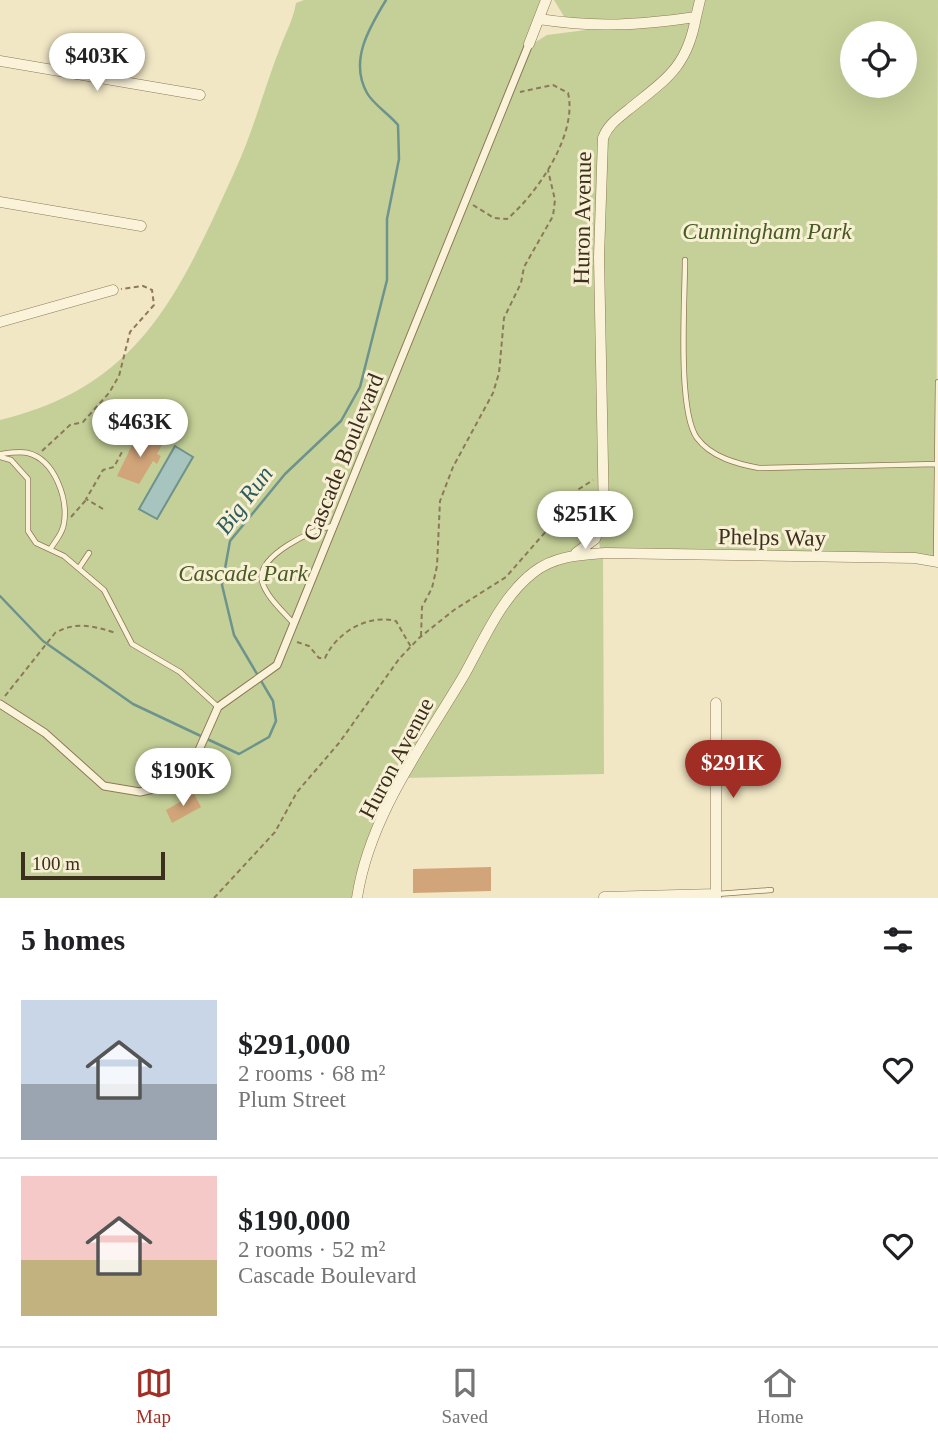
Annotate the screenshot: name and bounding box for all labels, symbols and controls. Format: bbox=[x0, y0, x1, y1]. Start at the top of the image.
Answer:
map controls bbox=[840, 21, 917, 98]
button: locate bbox=[840, 21, 917, 98]
pin: $403K bbox=[48, 34, 146, 93]
text: $403K bbox=[65, 43, 129, 68]
street label: Huron Avenue bbox=[569, 151, 596, 285]
park label: Cunningham Park bbox=[682, 219, 852, 244]
street label: Cascade Boulevard bbox=[298, 369, 389, 544]
pin: $463K bbox=[91, 400, 189, 459]
text: $463K bbox=[108, 409, 172, 434]
water label: Big Run bbox=[210, 461, 278, 539]
pin: $251K bbox=[536, 491, 634, 551]
text: $251K bbox=[553, 501, 617, 526]
street label: Phelps Way bbox=[718, 524, 827, 551]
park label: Cascade Park bbox=[178, 561, 309, 586]
street label: Huron Avenue bbox=[354, 694, 439, 823]
pin: $291K bbox=[684, 740, 782, 800]
pin: $190K bbox=[134, 748, 232, 808]
text: $291K bbox=[701, 750, 765, 775]
text: $190K bbox=[151, 758, 215, 783]
scale bar bbox=[21, 849, 164, 881]
text: 100 m bbox=[32, 853, 80, 874]
icon: filters bbox=[879, 921, 917, 959]
text: 5 homes bbox=[21, 923, 125, 956]
text: $291,000 bbox=[238, 1027, 351, 1060]
icon: home bbox=[77, 1028, 161, 1112]
icon: heart bbox=[879, 1051, 917, 1089]
text: 2 rooms · 68 m² bbox=[238, 1061, 385, 1086]
text: Plum Street bbox=[238, 1087, 346, 1112]
text: $190,000 bbox=[238, 1203, 351, 1236]
icon: home bbox=[77, 1204, 161, 1288]
icon: heart bbox=[879, 1227, 917, 1265]
text: 2 rooms · 52 m² bbox=[238, 1237, 385, 1262]
text: Cascade Boulevard bbox=[238, 1263, 416, 1288]
tab: Map bbox=[135, 1364, 173, 1428]
tab: Saved bbox=[442, 1364, 488, 1428]
tab: Home bbox=[757, 1364, 803, 1428]

